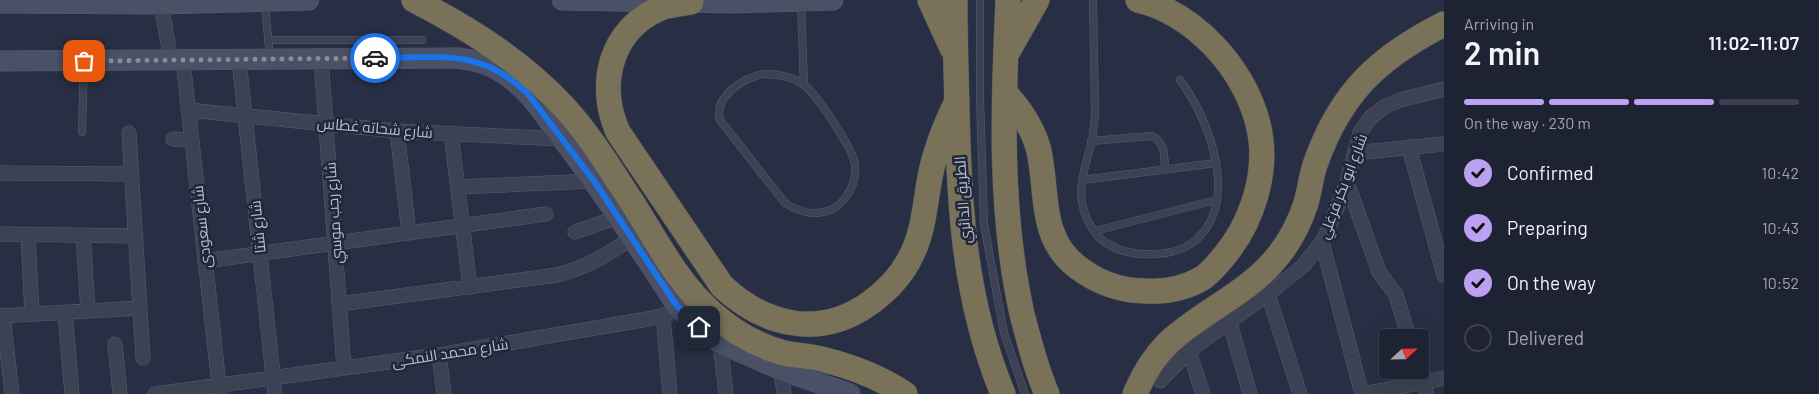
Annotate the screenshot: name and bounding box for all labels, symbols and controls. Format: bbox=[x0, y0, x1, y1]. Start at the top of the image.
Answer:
text: Arriving in bbox=[1464, 14, 1534, 33]
text: 11:02–11:07 bbox=[1708, 31, 1799, 54]
courier bbox=[350, 33, 400, 83]
text: 2 min bbox=[1464, 33, 1540, 71]
pin bbox=[63, 40, 105, 82]
icon: car bbox=[361, 44, 389, 72]
icon: bag bbox=[70, 47, 98, 75]
street label: شارع شحاته غطاس bbox=[316, 113, 434, 144]
text: On the way · 230 m bbox=[1464, 113, 1591, 132]
street label: شارع ابو بكر فرغلي bbox=[1314, 131, 1374, 243]
street label: الطريق الدائري bbox=[950, 155, 978, 244]
icon: check bbox=[1464, 159, 1492, 187]
street label: شارع رجب موسي bbox=[320, 161, 350, 265]
text: Confirmed bbox=[1507, 161, 1594, 184]
text: 10:42 bbox=[1762, 163, 1799, 182]
street label: شارع سعودى bbox=[188, 184, 217, 269]
street label: شارع شتا bbox=[245, 199, 272, 254]
icon: check bbox=[1464, 214, 1492, 242]
text: Preparing bbox=[1507, 216, 1588, 239]
text: 10:43 bbox=[1762, 218, 1799, 237]
icon: check bbox=[1464, 269, 1492, 297]
text: On the way bbox=[1507, 271, 1596, 294]
text: 10:52 bbox=[1762, 273, 1799, 292]
pin bbox=[678, 306, 720, 348]
icon: home bbox=[685, 313, 713, 341]
text: Delivered bbox=[1507, 326, 1584, 349]
north arrow bbox=[1379, 329, 1429, 379]
map controls bbox=[1379, 329, 1429, 379]
street label: شارع محمد النمكى bbox=[390, 334, 510, 373]

